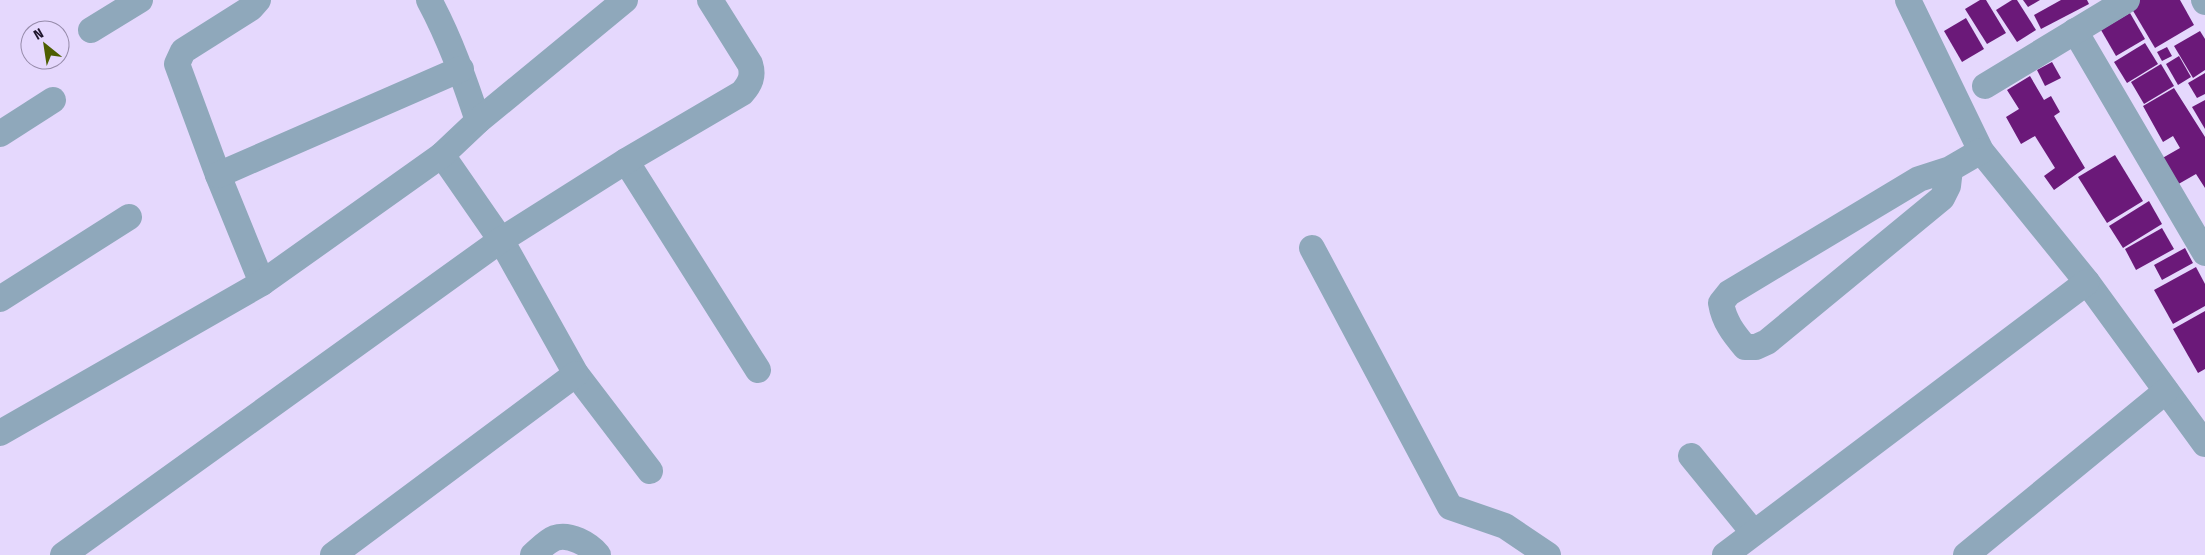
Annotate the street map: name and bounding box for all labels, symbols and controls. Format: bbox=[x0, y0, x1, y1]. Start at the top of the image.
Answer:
north arrow bbox=[20, 20, 70, 70]
text: N bbox=[31, 25, 47, 44]

